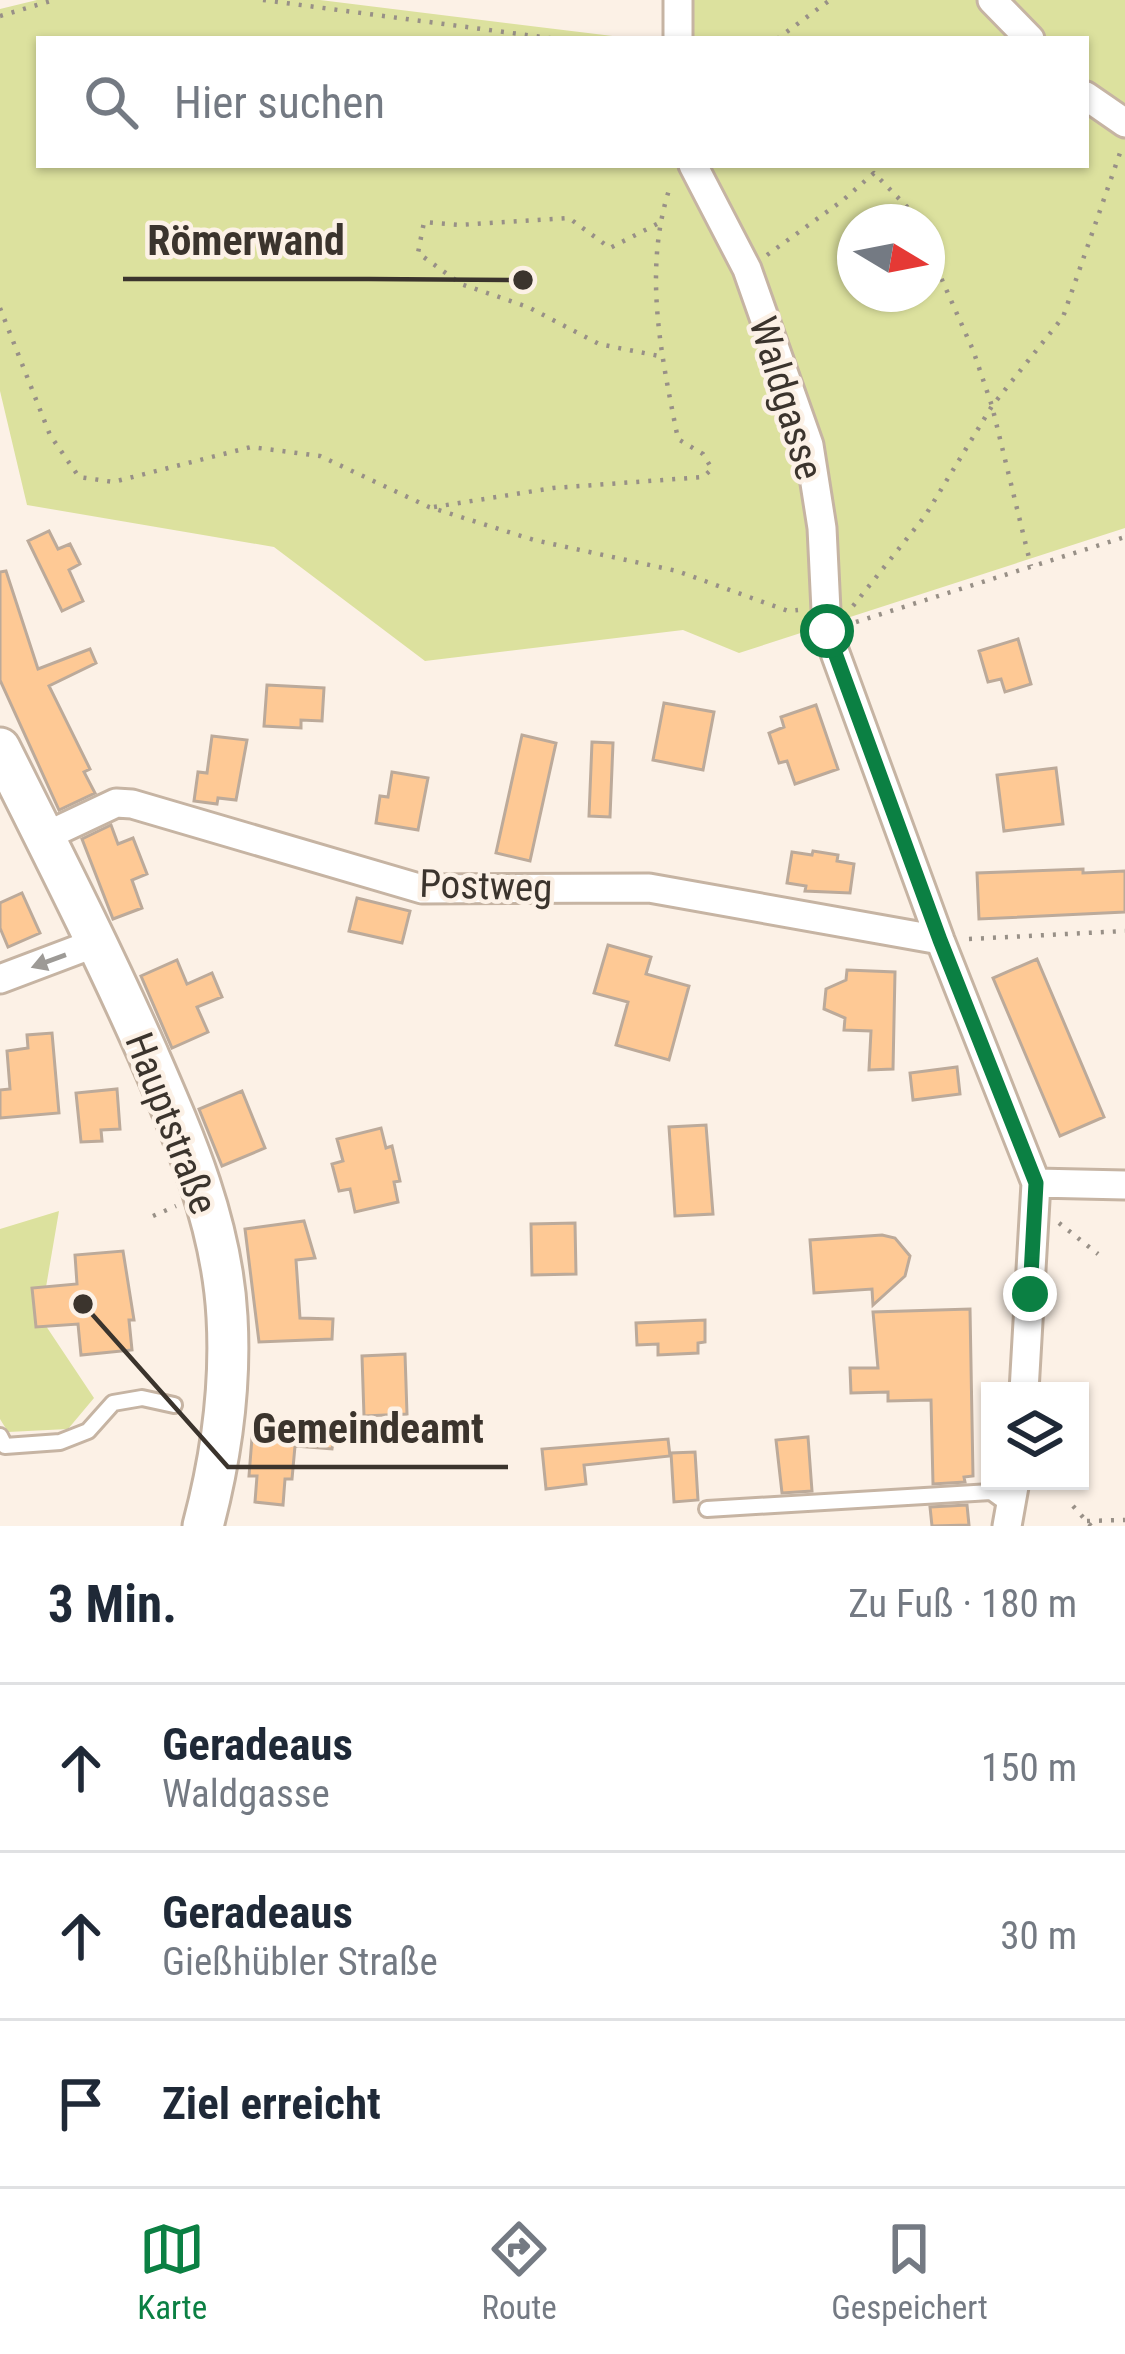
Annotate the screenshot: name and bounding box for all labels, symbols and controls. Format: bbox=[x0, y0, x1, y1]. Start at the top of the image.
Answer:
search box bbox=[36, 36, 1089, 168]
icon: search bbox=[78, 69, 144, 135]
text: Hier suchen bbox=[174, 76, 385, 129]
callout: Römerwand bbox=[123, 201, 369, 279]
north arrow bbox=[837, 204, 945, 312]
text: Römerwand bbox=[147, 216, 345, 265]
street label: Waldgasse bbox=[740, 311, 833, 485]
route start bbox=[800, 604, 854, 658]
street label: Postweg bbox=[419, 861, 553, 911]
one-way arrow bbox=[31, 952, 67, 971]
street label: Hauptstraße bbox=[116, 1026, 227, 1220]
route end bbox=[1003, 1267, 1057, 1321]
map controls bbox=[981, 1382, 1089, 1490]
button: layers bbox=[981, 1382, 1089, 1490]
callout: Gemeindeamt bbox=[228, 1389, 508, 1467]
text: Gemeindeamt bbox=[252, 1404, 484, 1453]
text: 3 Min. bbox=[48, 1575, 177, 1634]
text: Zu Fuß · 180 m bbox=[848, 1581, 1077, 1627]
text: Geradeaus bbox=[162, 1718, 353, 1771]
icon: ahead bbox=[48, 1735, 114, 1801]
text: 150 m bbox=[981, 1745, 1077, 1791]
text: Waldgasse bbox=[162, 1771, 330, 1817]
text: Geradeaus bbox=[162, 1886, 353, 1939]
icon: ahead bbox=[48, 1903, 114, 1969]
text: 30 m bbox=[1000, 1913, 1077, 1959]
text: Gießhübler Straße bbox=[162, 1939, 438, 1985]
icon: arrive bbox=[48, 2071, 114, 2137]
text: Ziel erreicht bbox=[162, 2077, 381, 2130]
tab: Karte bbox=[137, 2216, 207, 2327]
tab: Route bbox=[482, 2216, 557, 2327]
tab: Gespeichert bbox=[831, 2216, 988, 2327]

